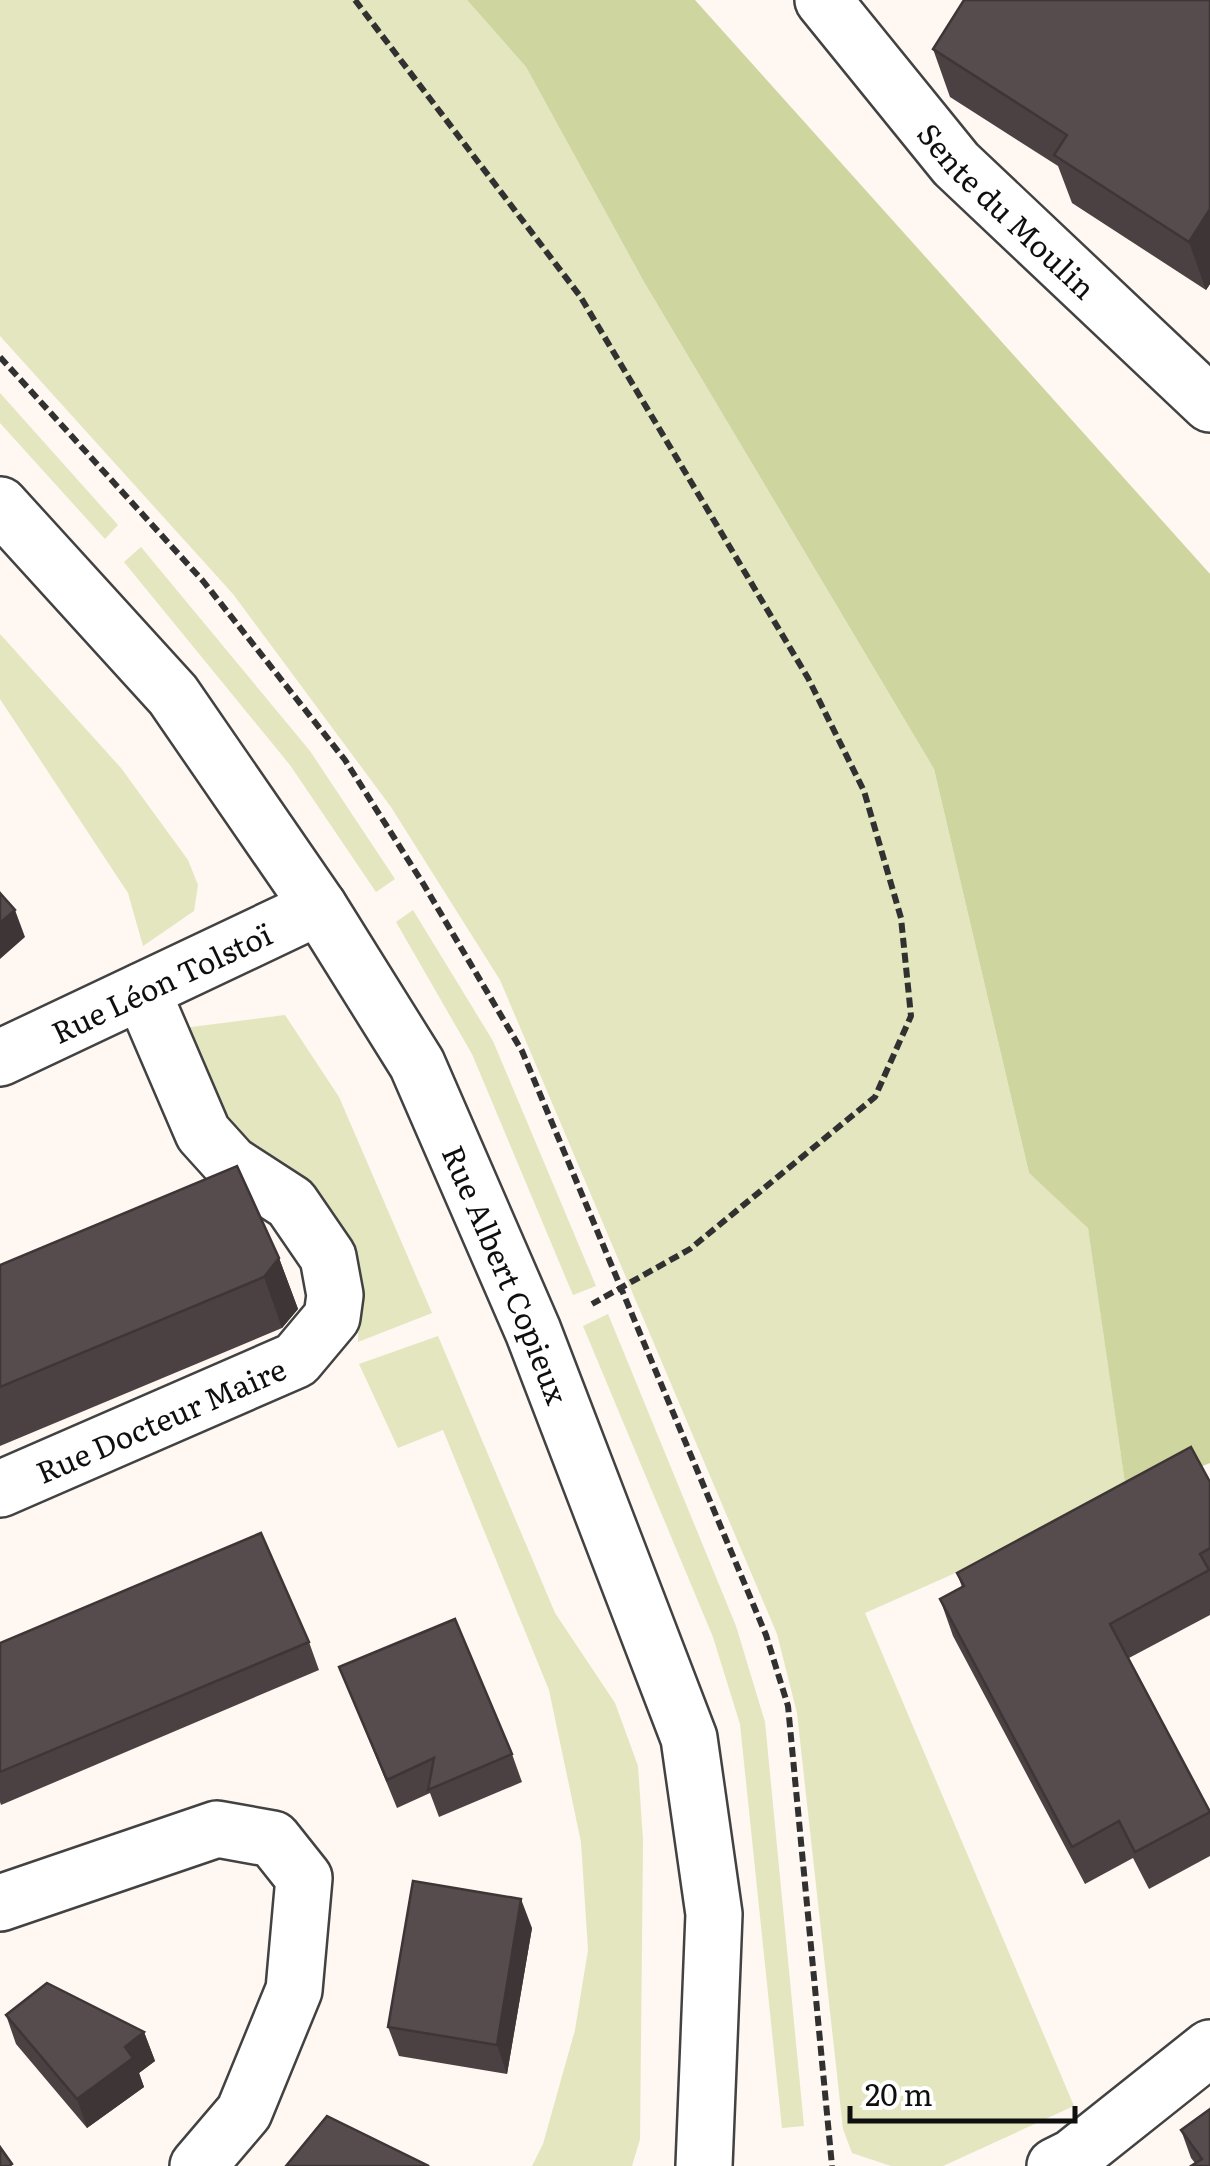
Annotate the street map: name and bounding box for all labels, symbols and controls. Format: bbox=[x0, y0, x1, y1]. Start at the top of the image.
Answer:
street label: Sente du Moulin bbox=[908, 113, 1106, 308]
street label: Rue Léon Tolstoï bbox=[43, 911, 278, 1053]
street label: Rue Albert Copieux bbox=[433, 1138, 581, 1410]
street label: Rue Docteur Maire bbox=[29, 1345, 292, 1493]
scale bar bbox=[850, 2061, 1075, 2123]
text: 20 m bbox=[865, 2071, 933, 2115]

